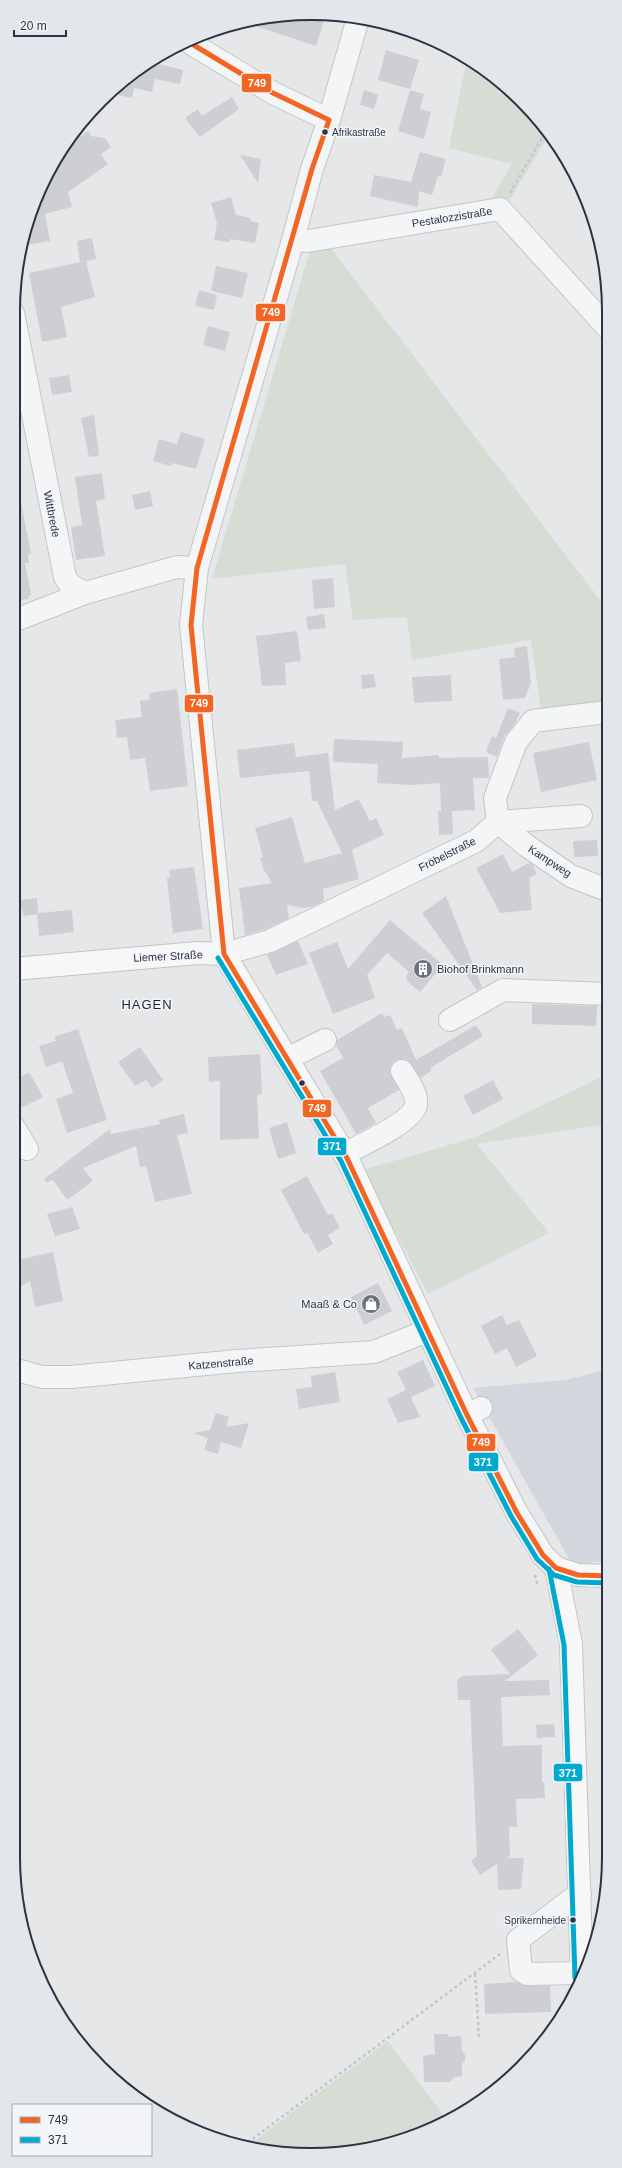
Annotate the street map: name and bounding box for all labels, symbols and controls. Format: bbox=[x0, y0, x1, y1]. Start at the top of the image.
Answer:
scale bar bbox=[14, 12, 66, 38]
text: 20 m bbox=[20, 19, 47, 33]
line badge: 749 bbox=[241, 73, 272, 93]
text: 749 bbox=[248, 77, 266, 89]
marker: Afrikastraße bbox=[320, 127, 330, 137]
place label: Afrikastraße bbox=[332, 127, 386, 138]
street label: Pestalozzistraße bbox=[411, 205, 493, 229]
line badge: 749 bbox=[255, 303, 286, 322]
text: 749 bbox=[262, 306, 280, 318]
street label: Wittbrede bbox=[42, 490, 62, 538]
line badge: 749 bbox=[184, 694, 214, 713]
text: 749 bbox=[190, 697, 208, 709]
street label: Fröbelstraße bbox=[416, 834, 478, 874]
street label: Kampweg bbox=[526, 843, 574, 879]
street label: Liemer Straße bbox=[133, 948, 203, 964]
building icon: Biohof Brinkmann bbox=[412, 958, 434, 980]
place label: Biohof Brinkmann bbox=[437, 963, 524, 975]
district label: HAGEN bbox=[121, 997, 173, 1012]
unlabelled marker bbox=[297, 1078, 307, 1088]
line badge: 749 bbox=[302, 1099, 332, 1118]
text: 749 bbox=[308, 1102, 326, 1114]
line badge: 371 bbox=[317, 1137, 347, 1156]
text: 371 bbox=[323, 1140, 341, 1152]
shop icon: Maaß & Co bbox=[360, 1293, 382, 1315]
place label: Maaß & Co bbox=[301, 1298, 357, 1310]
street label: Katzenstraße bbox=[188, 1354, 254, 1372]
line badge: 749 bbox=[466, 1433, 496, 1452]
text: 749 bbox=[472, 1436, 490, 1448]
line badge: 371 bbox=[468, 1452, 499, 1472]
text: 371 bbox=[474, 1456, 492, 1468]
line badge: 371 bbox=[553, 1763, 583, 1782]
text: 371 bbox=[559, 1767, 577, 1779]
place label: Sprikernheide bbox=[504, 1915, 566, 1926]
marker: Sprikernheide bbox=[568, 1915, 578, 1925]
legend bbox=[12, 2104, 152, 2156]
text: 749 bbox=[48, 2113, 68, 2127]
text: 371 bbox=[48, 2133, 68, 2147]

